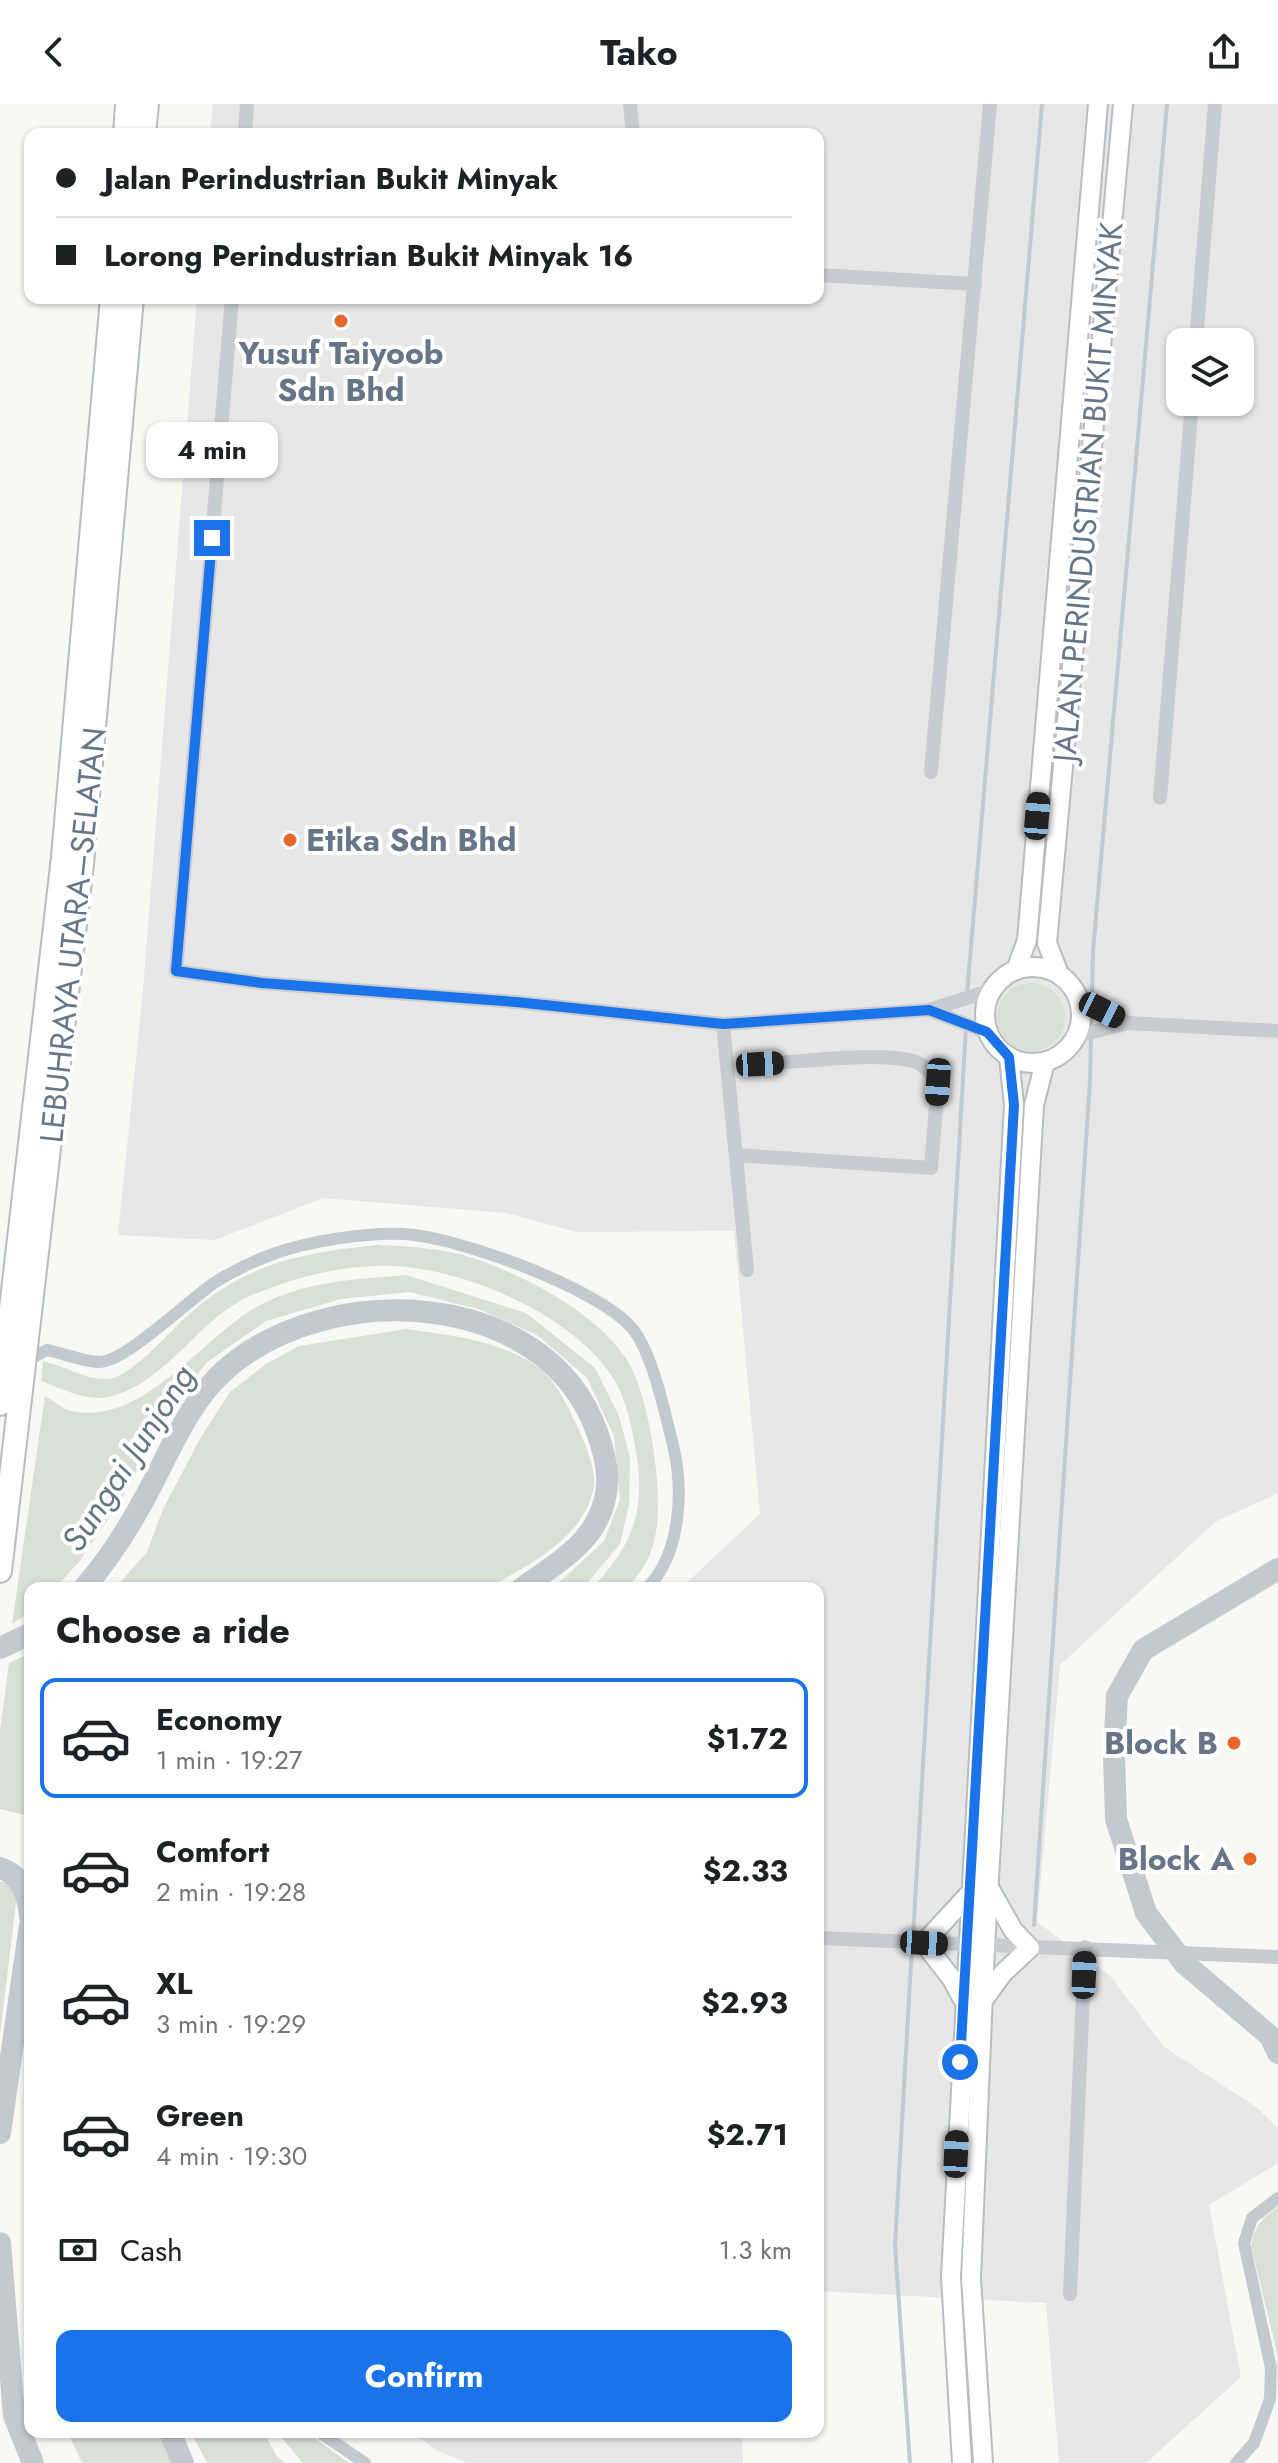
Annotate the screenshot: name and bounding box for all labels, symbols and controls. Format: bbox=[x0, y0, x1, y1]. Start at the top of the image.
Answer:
text: Tako bbox=[600, 26, 678, 78]
icon: back bbox=[32, 30, 76, 74]
icon: share bbox=[1202, 30, 1246, 74]
text: Jalan Perindustrian Bukit Minyak bbox=[104, 157, 558, 200]
street label: JALAN PERINDUSTRIAN BUKIT MINYAK bbox=[1041, 220, 1135, 768]
text: Lorong Perindustrian Bukit Minyak 16 bbox=[104, 234, 633, 277]
marker: Yusuf Taiyoob Sdn Bhd bbox=[332, 312, 350, 330]
map controls bbox=[1166, 328, 1254, 416]
button: layers bbox=[1166, 328, 1254, 416]
place label: Yusuf Taiyoob Sdn Bhd bbox=[237, 330, 444, 413]
callout: 4 min bbox=[146, 422, 278, 478]
text: 4 min bbox=[177, 431, 247, 469]
route end bbox=[194, 520, 230, 556]
street label: LEBUHRAYA UTARA–SELATAN bbox=[28, 725, 118, 1145]
car bbox=[1023, 791, 1051, 841]
place label: Etika Sdn Bhd bbox=[306, 817, 517, 863]
marker: Etika Sdn Bhd bbox=[281, 831, 299, 849]
car bbox=[1075, 989, 1129, 1031]
car bbox=[735, 1051, 785, 1077]
car bbox=[924, 1057, 952, 1107]
water label: Sungai Junjong bbox=[50, 1355, 207, 1561]
text: Choose a ride bbox=[56, 1604, 290, 1656]
text: Economy bbox=[156, 1698, 282, 1741]
icon: car bbox=[60, 1702, 132, 1774]
text: $1.72 bbox=[707, 1717, 788, 1760]
place label: Block B bbox=[1104, 1720, 1218, 1766]
marker: Block B bbox=[1225, 1734, 1243, 1752]
text: 1 min · 19:27 bbox=[156, 1741, 303, 1779]
text: Comfort bbox=[156, 1830, 269, 1873]
icon: car bbox=[60, 1834, 132, 1906]
place label: Block A bbox=[1118, 1836, 1234, 1882]
text: $2.33 bbox=[703, 1849, 788, 1892]
marker: Block A bbox=[1241, 1850, 1259, 1868]
text: 2 min · 19:28 bbox=[156, 1873, 306, 1911]
car bbox=[899, 1930, 949, 1956]
car bbox=[1071, 1951, 1097, 1999]
text: XL bbox=[156, 1962, 192, 2005]
icon: car bbox=[60, 1966, 132, 2038]
text: $2.93 bbox=[701, 1981, 788, 2024]
text: 3 min · 19:29 bbox=[156, 2005, 306, 2043]
route start bbox=[942, 2044, 978, 2080]
text: Green bbox=[156, 2094, 244, 2137]
icon: car bbox=[60, 2098, 132, 2170]
text: $2.71 bbox=[707, 2113, 788, 2156]
car bbox=[943, 2129, 969, 2179]
text: 4 min · 19:30 bbox=[156, 2137, 307, 2175]
icon: cash bbox=[56, 2228, 100, 2272]
text: Cash bbox=[120, 2229, 183, 2272]
text: 1.3 km bbox=[719, 2231, 792, 2269]
button: Confirm bbox=[56, 2330, 792, 2422]

